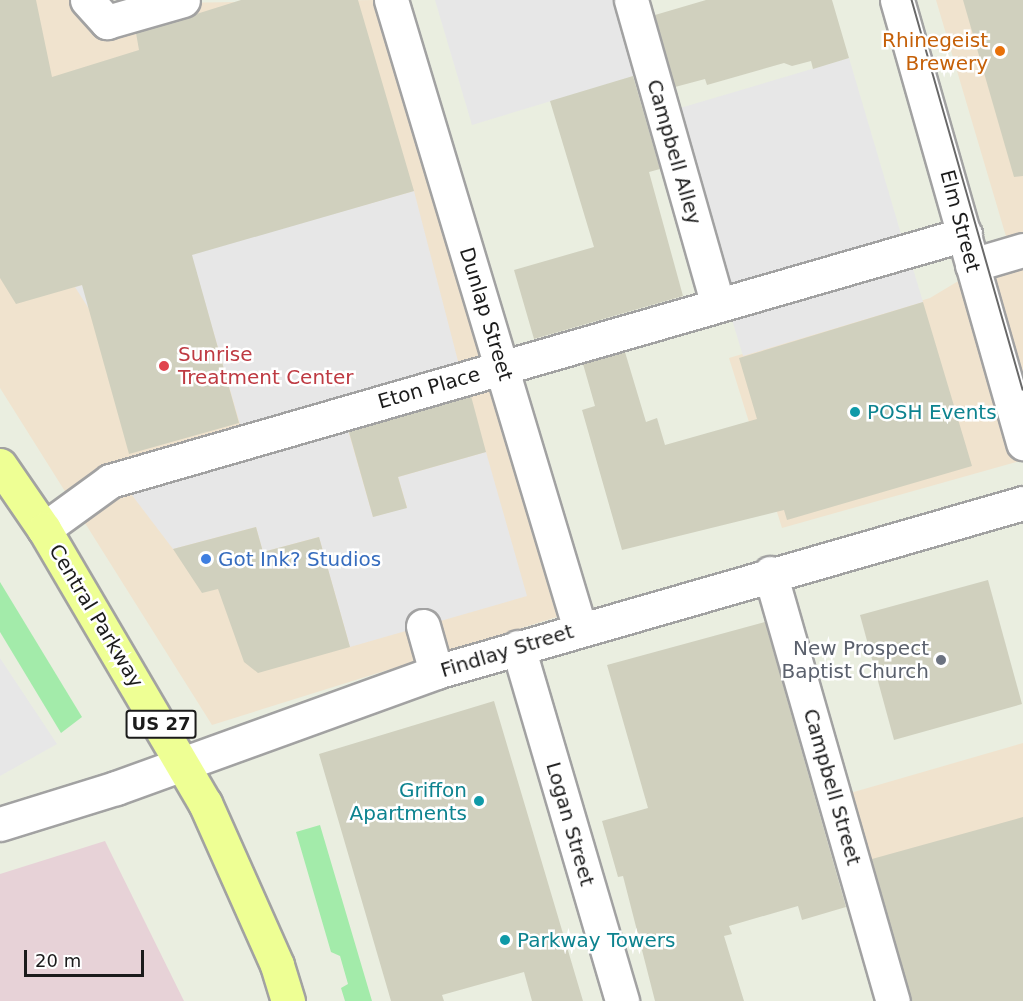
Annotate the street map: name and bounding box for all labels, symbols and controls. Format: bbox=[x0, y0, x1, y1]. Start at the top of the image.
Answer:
place label: Rhinegeist Brewery bbox=[882, 28, 988, 75]
marker: Rhinegeist Brewery bbox=[993, 44, 1007, 58]
street label: Campbell Alley bbox=[642, 77, 706, 227]
street label: Elm Street bbox=[935, 167, 985, 275]
street label: Dunlap Street bbox=[454, 244, 518, 384]
place label: Sunrise Treatment Center bbox=[178, 342, 353, 389]
marker: Sunrise Treatment Center bbox=[155, 357, 173, 375]
street label: Eton Place bbox=[375, 362, 483, 414]
place label: POSH Events bbox=[867, 400, 997, 424]
marker: POSH Events bbox=[848, 405, 862, 419]
street label: Central Parkway bbox=[44, 540, 148, 692]
place label: Got Ink? Studios bbox=[218, 547, 381, 571]
marker: Got Ink? Studios bbox=[199, 552, 213, 566]
street label: Findlay Street bbox=[438, 619, 576, 683]
place label: New Prospect Baptist Church bbox=[782, 636, 929, 683]
marker: New Prospect Baptist Church bbox=[934, 653, 948, 667]
street label: Campbell Street bbox=[798, 706, 866, 868]
road number: US 27 bbox=[125, 709, 197, 739]
street label: Logan Street bbox=[541, 759, 599, 889]
place label: Griffon Apartments bbox=[350, 778, 467, 825]
marker: Griffon Apartments bbox=[472, 794, 486, 808]
place label: Parkway Towers bbox=[517, 928, 675, 952]
marker: Parkway Towers bbox=[498, 933, 512, 947]
scale bar bbox=[27, 938, 147, 976]
text: 20 m bbox=[35, 950, 81, 971]

